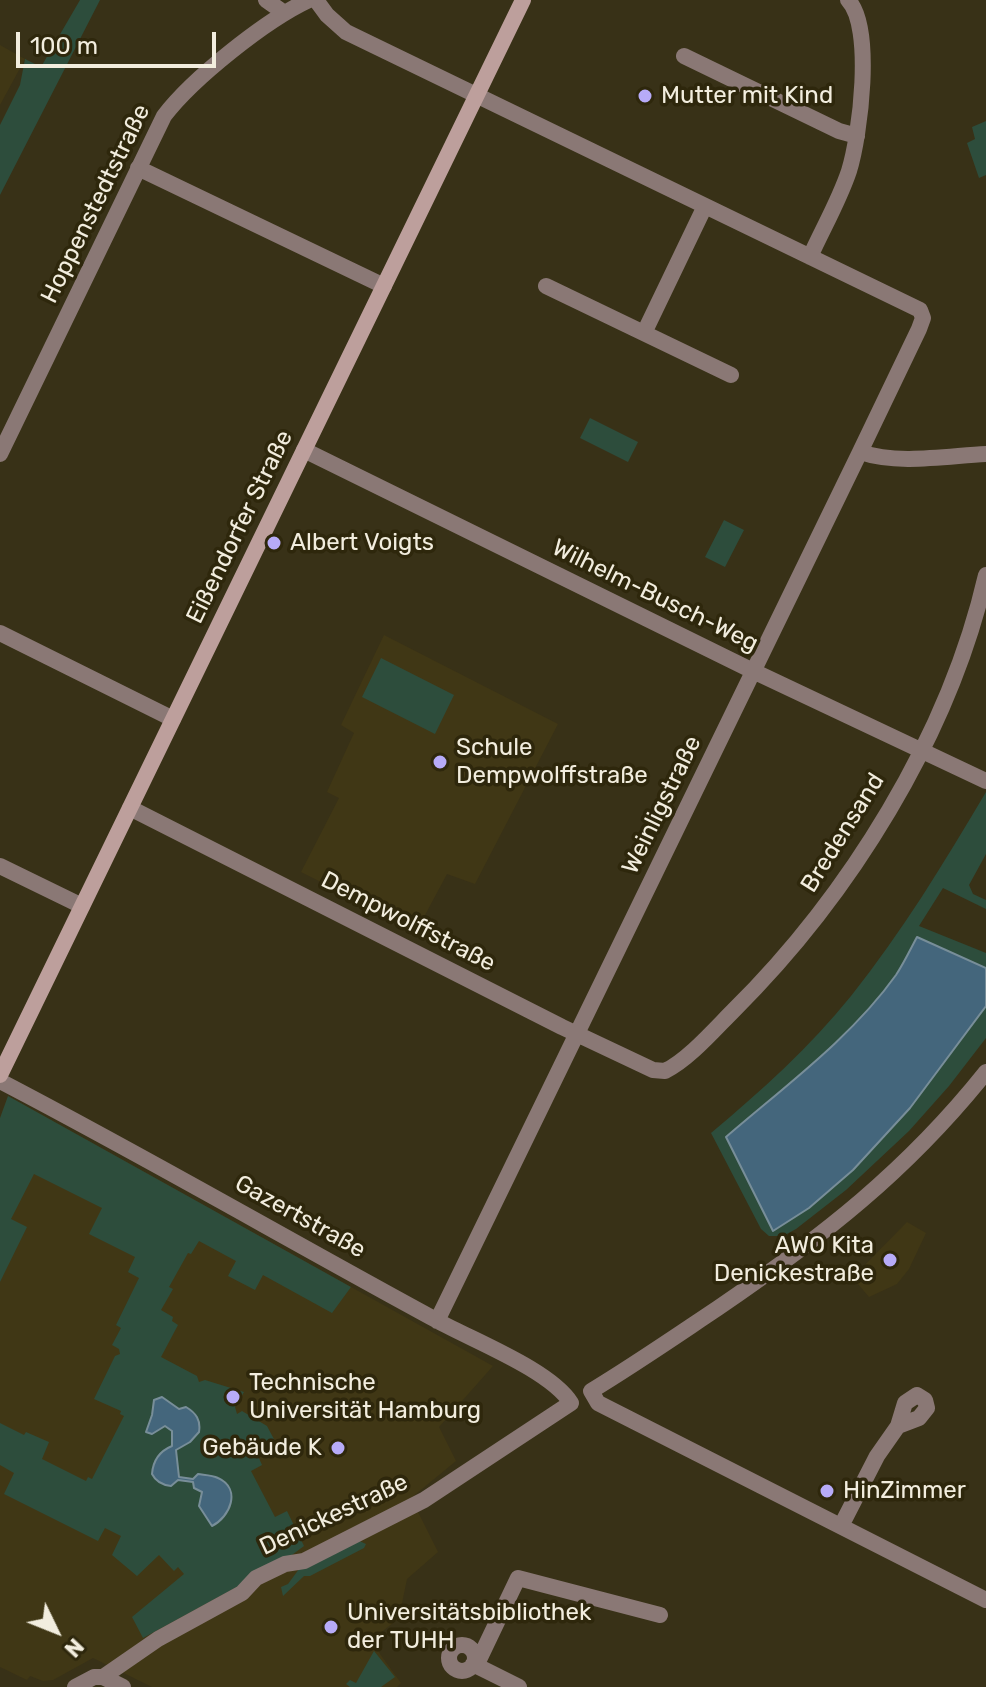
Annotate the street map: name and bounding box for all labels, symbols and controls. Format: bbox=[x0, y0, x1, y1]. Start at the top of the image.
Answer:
scale bar bbox=[20, 16, 220, 66]
text: 100 m bbox=[30, 32, 98, 60]
place label: Mutter mit Kind bbox=[661, 82, 833, 110]
marker: Mutter mit Kind bbox=[636, 87, 654, 105]
street label: Hoppenstedtstraße bbox=[35, 100, 157, 308]
street label: Eißendorfer Straße bbox=[181, 426, 299, 628]
place label: Albert Voigts bbox=[290, 529, 434, 557]
marker: Albert Voigts bbox=[265, 534, 283, 552]
street label: Wilhelm-Busch-Weg bbox=[547, 534, 763, 658]
street label: Weinligstraße bbox=[616, 731, 708, 879]
place label: Schule Dempwolffstraße bbox=[456, 734, 648, 790]
marker: Schule Dempwolffstraße bbox=[431, 753, 449, 771]
street label: Bredensand bbox=[795, 768, 891, 898]
street label: Dempwolffstraße bbox=[316, 866, 500, 978]
street label: Gazertstraße bbox=[230, 1169, 370, 1265]
place label: AWO Kita Denickestraße bbox=[714, 1232, 874, 1288]
marker: AWO Kita Denickestraße bbox=[881, 1251, 899, 1269]
place label: Technische Universität Hamburg bbox=[249, 1369, 481, 1425]
marker: Technische Universität Hamburg bbox=[224, 1388, 242, 1406]
place label: Gebäude K bbox=[202, 1434, 322, 1462]
marker: Gebäude K bbox=[329, 1439, 347, 1457]
street label: Denickestraße bbox=[255, 1468, 413, 1562]
place label: HinZimmer bbox=[843, 1477, 966, 1505]
marker: HinZimmer bbox=[818, 1482, 836, 1500]
north arrow bbox=[16, 1591, 96, 1671]
place label: Universitätsbibliothek der TUHH bbox=[347, 1599, 591, 1655]
marker: Universitätsbibliothek der TUHH bbox=[322, 1618, 340, 1636]
text: N bbox=[59, 1633, 89, 1663]

